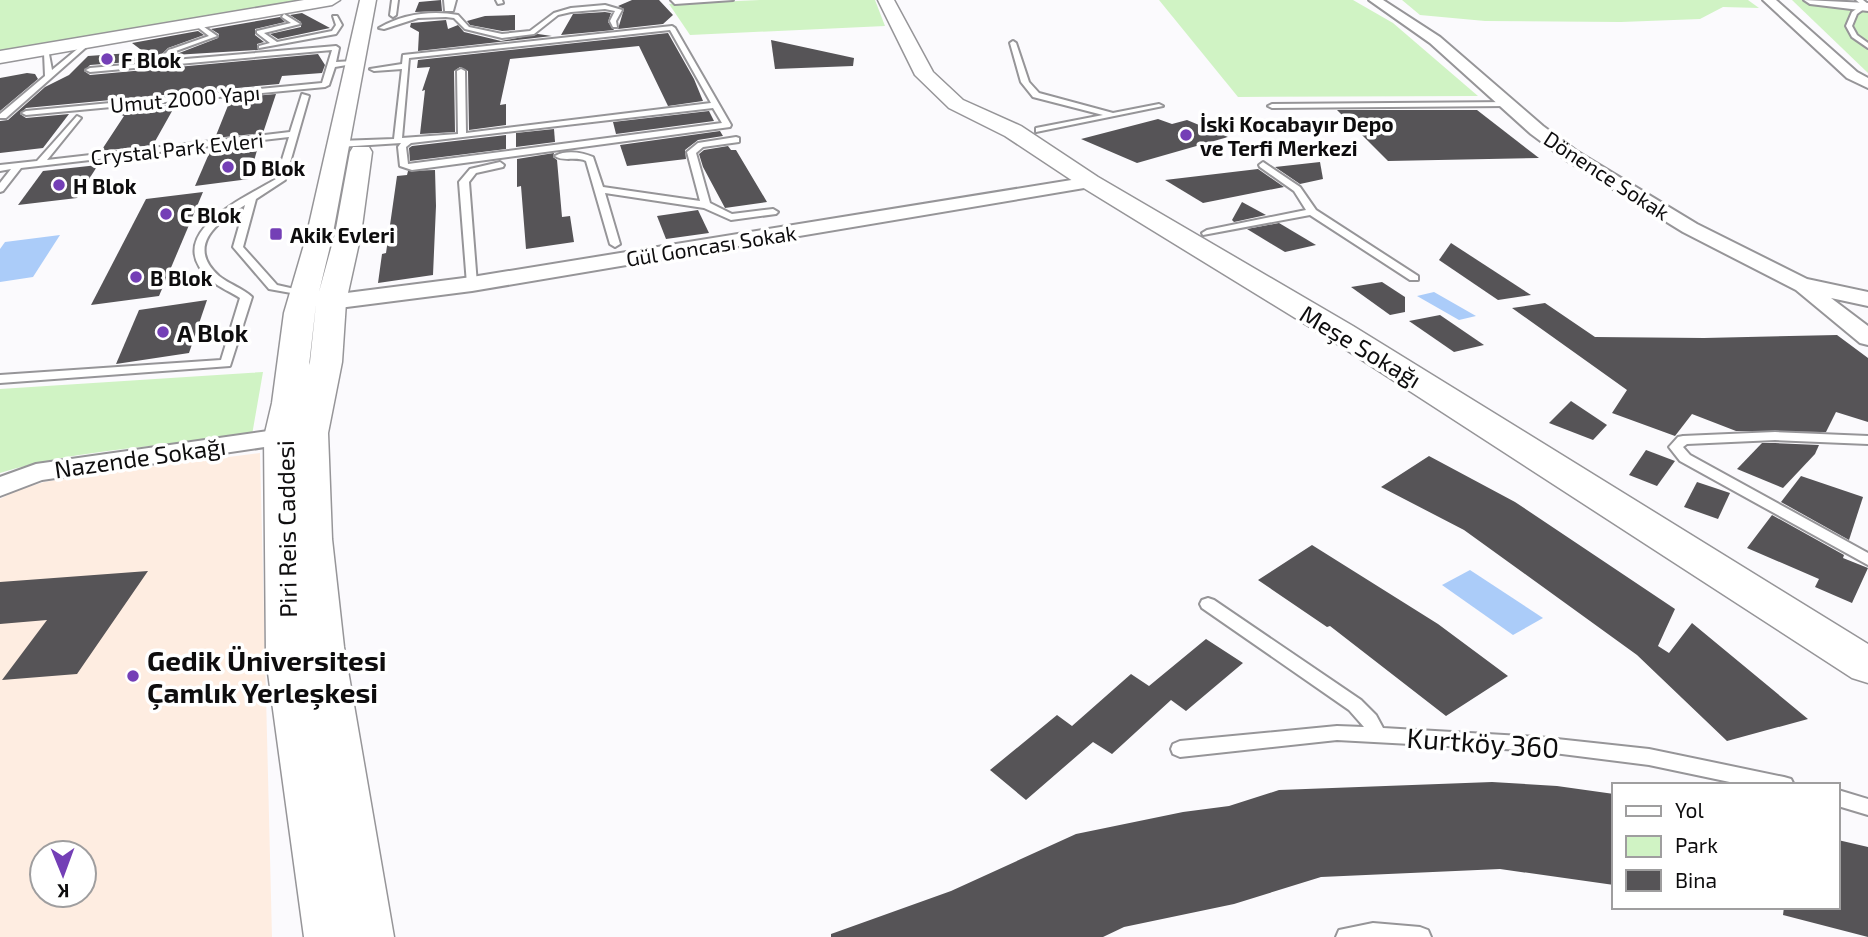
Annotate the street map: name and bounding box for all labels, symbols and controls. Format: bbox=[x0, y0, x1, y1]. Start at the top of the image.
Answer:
place label: F Blok bbox=[121, 47, 182, 72]
marker: F Blok bbox=[99, 51, 115, 67]
street label: Umut 2000 Yapı bbox=[109, 79, 261, 117]
place label: İski Kocabayır Depo ve Terfi Merkezi bbox=[1200, 111, 1394, 160]
street label: Dönence Sokak bbox=[1540, 125, 1675, 225]
street label: Crystal Park Evleri bbox=[89, 126, 265, 170]
marker: İski Kocabayır Depo ve Terfi Merkezi bbox=[1178, 127, 1194, 143]
place label: D Blok bbox=[242, 155, 306, 180]
marker: D Blok bbox=[220, 159, 236, 175]
place label: H Blok bbox=[73, 173, 137, 198]
marker: H Blok bbox=[51, 177, 67, 193]
place label: C Blok bbox=[180, 202, 242, 227]
marker: C Blok bbox=[158, 206, 174, 222]
street label: Gül Goncası Sokak bbox=[624, 219, 798, 271]
place label: Akik Evleri bbox=[290, 222, 395, 247]
marker: Akik Evleri bbox=[268, 226, 284, 242]
place label: B Blok bbox=[150, 265, 213, 290]
marker: B Blok bbox=[128, 269, 144, 285]
street label: Meşe Sokağı bbox=[1295, 298, 1427, 394]
place label: A Blok bbox=[177, 318, 249, 347]
marker: A Blok bbox=[155, 324, 171, 340]
street label: Nazende Sokağı bbox=[52, 431, 228, 483]
street label: Piri Reis Caddesi bbox=[270, 440, 302, 618]
place label: Gedik Üniversitesi Çamlık Yerleşkesi bbox=[147, 643, 387, 710]
marker: Gedik Üniversitesi Çamlık Yerleşkesi bbox=[125, 668, 141, 684]
street label: Kurtköy 360 bbox=[1406, 720, 1560, 764]
legend bbox=[1612, 783, 1840, 909]
text: Yol bbox=[1675, 797, 1704, 822]
text: Park bbox=[1675, 832, 1718, 857]
north arrow bbox=[28, 839, 98, 909]
text: Bina bbox=[1675, 867, 1717, 892]
text: K bbox=[57, 880, 70, 903]

